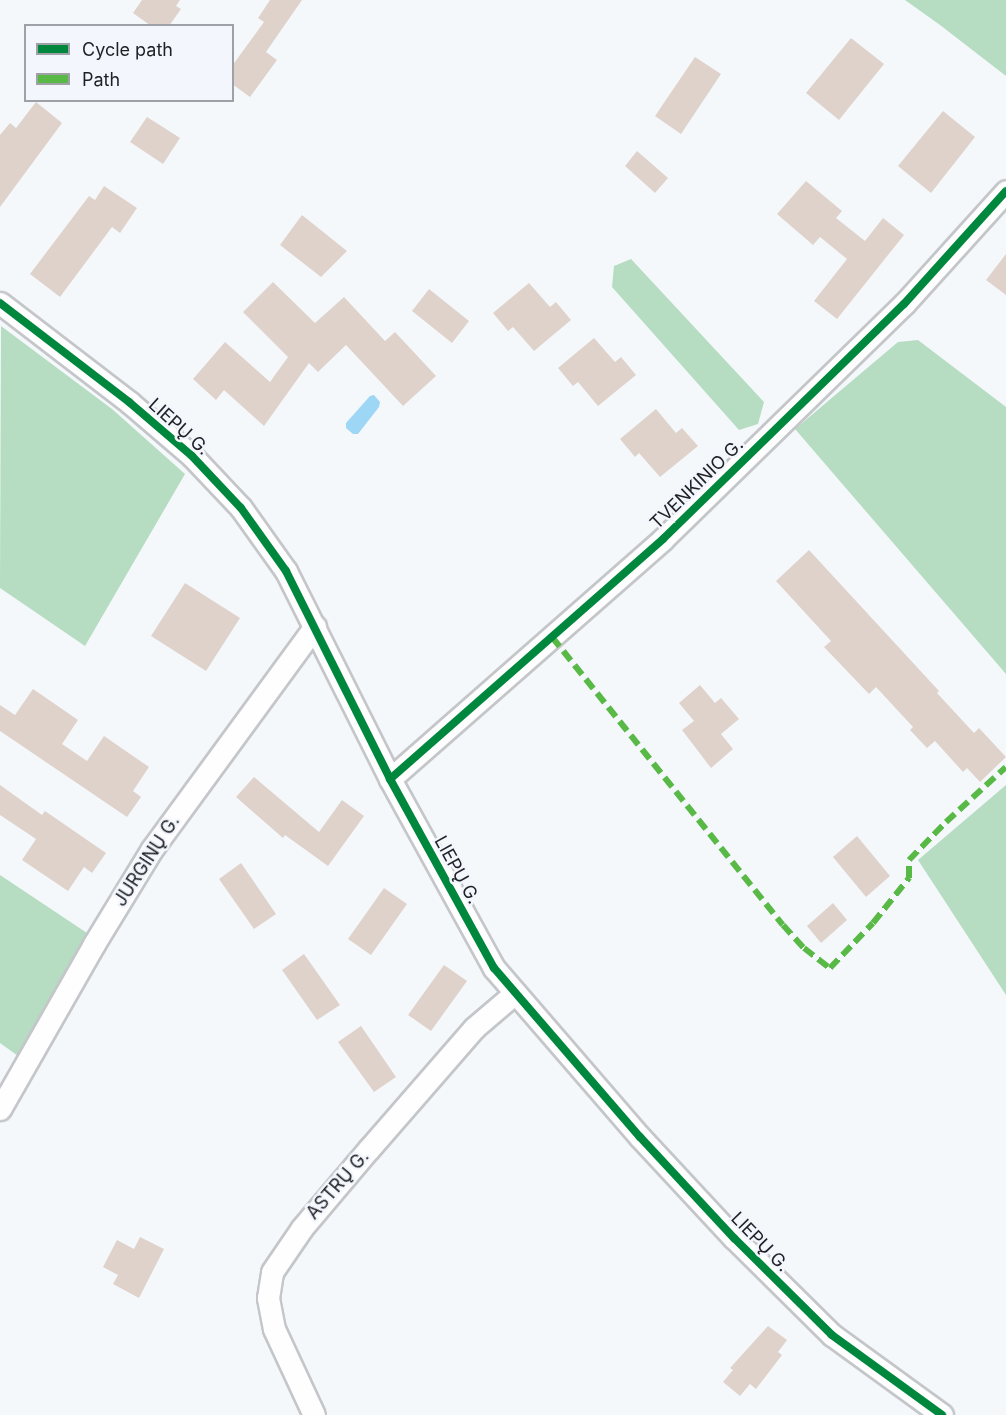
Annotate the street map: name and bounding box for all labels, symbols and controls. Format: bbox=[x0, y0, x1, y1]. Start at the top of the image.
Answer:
legend bbox=[24, 24, 234, 102]
text: Cycle path bbox=[82, 39, 173, 60]
text: Path bbox=[82, 69, 120, 90]
street label: LIEPŲ G. bbox=[144, 394, 214, 460]
street label: TVENKINIO G. bbox=[646, 434, 748, 534]
street label: JURGINŲ G. bbox=[110, 811, 184, 911]
street label: LIEPŲ G. bbox=[430, 832, 484, 908]
street label: ASTRŲ G. bbox=[302, 1146, 374, 1224]
street label: LIEPŲ G. bbox=[726, 1208, 794, 1276]

